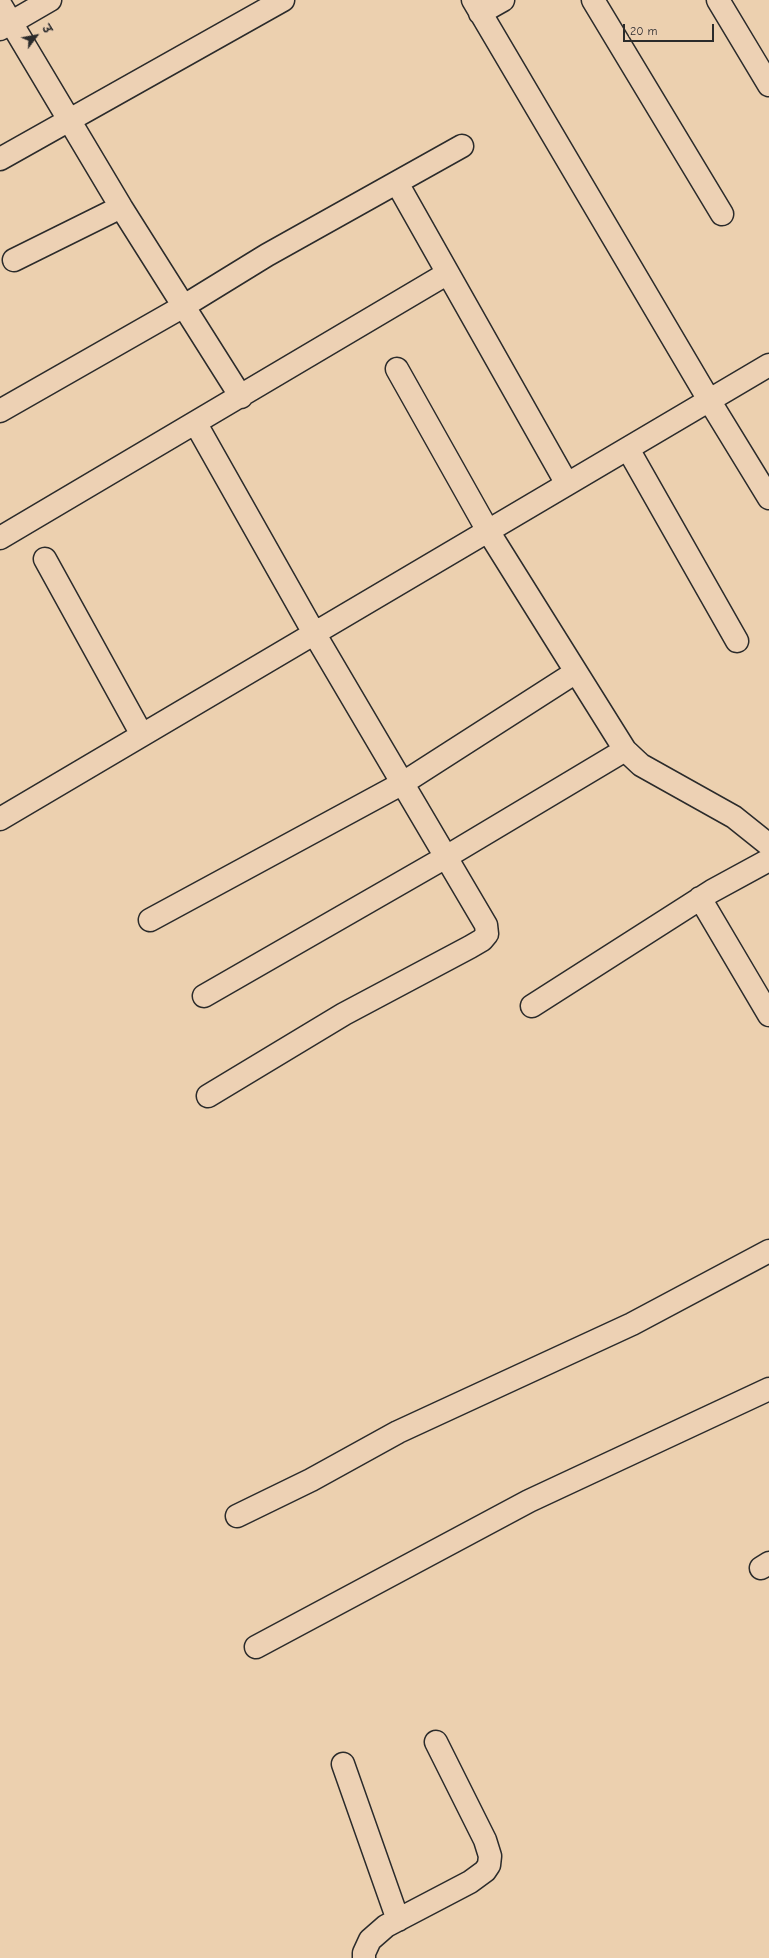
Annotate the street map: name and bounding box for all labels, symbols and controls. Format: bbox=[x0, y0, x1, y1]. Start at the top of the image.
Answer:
north arrow bbox=[16, 16, 56, 56]
scale bar bbox=[625, 16, 716, 42]
text: उ bbox=[39, 23, 54, 36]
text: 20 m bbox=[630, 24, 658, 38]

